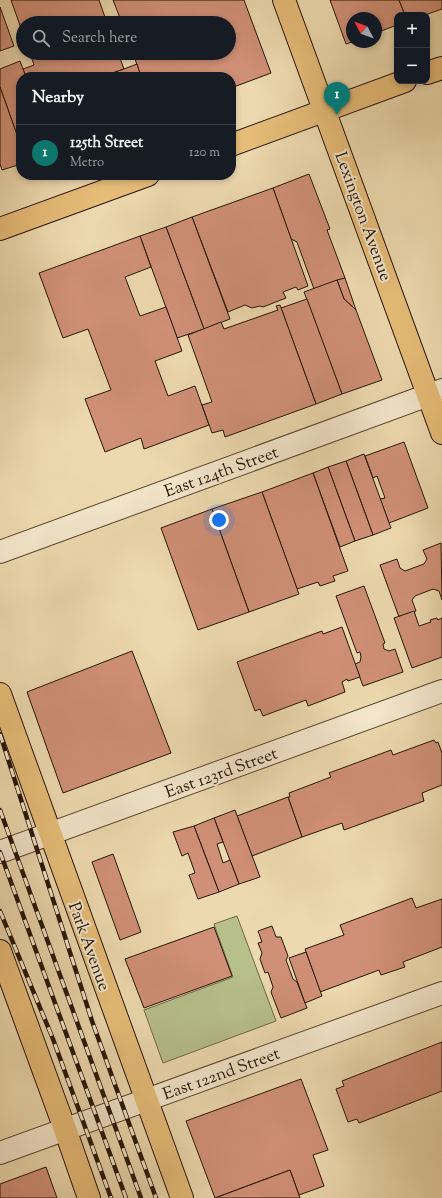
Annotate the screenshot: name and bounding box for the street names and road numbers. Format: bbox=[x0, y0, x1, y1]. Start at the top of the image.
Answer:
street label: Lexington Avenue bbox=[328, 149, 397, 285]
street label: East 124th Street bbox=[161, 441, 282, 505]
street label: East 123rd Street bbox=[162, 742, 281, 805]
street label: Park Avenue bbox=[61, 899, 115, 995]
street label: East 122nd Street bbox=[160, 1043, 284, 1107]

